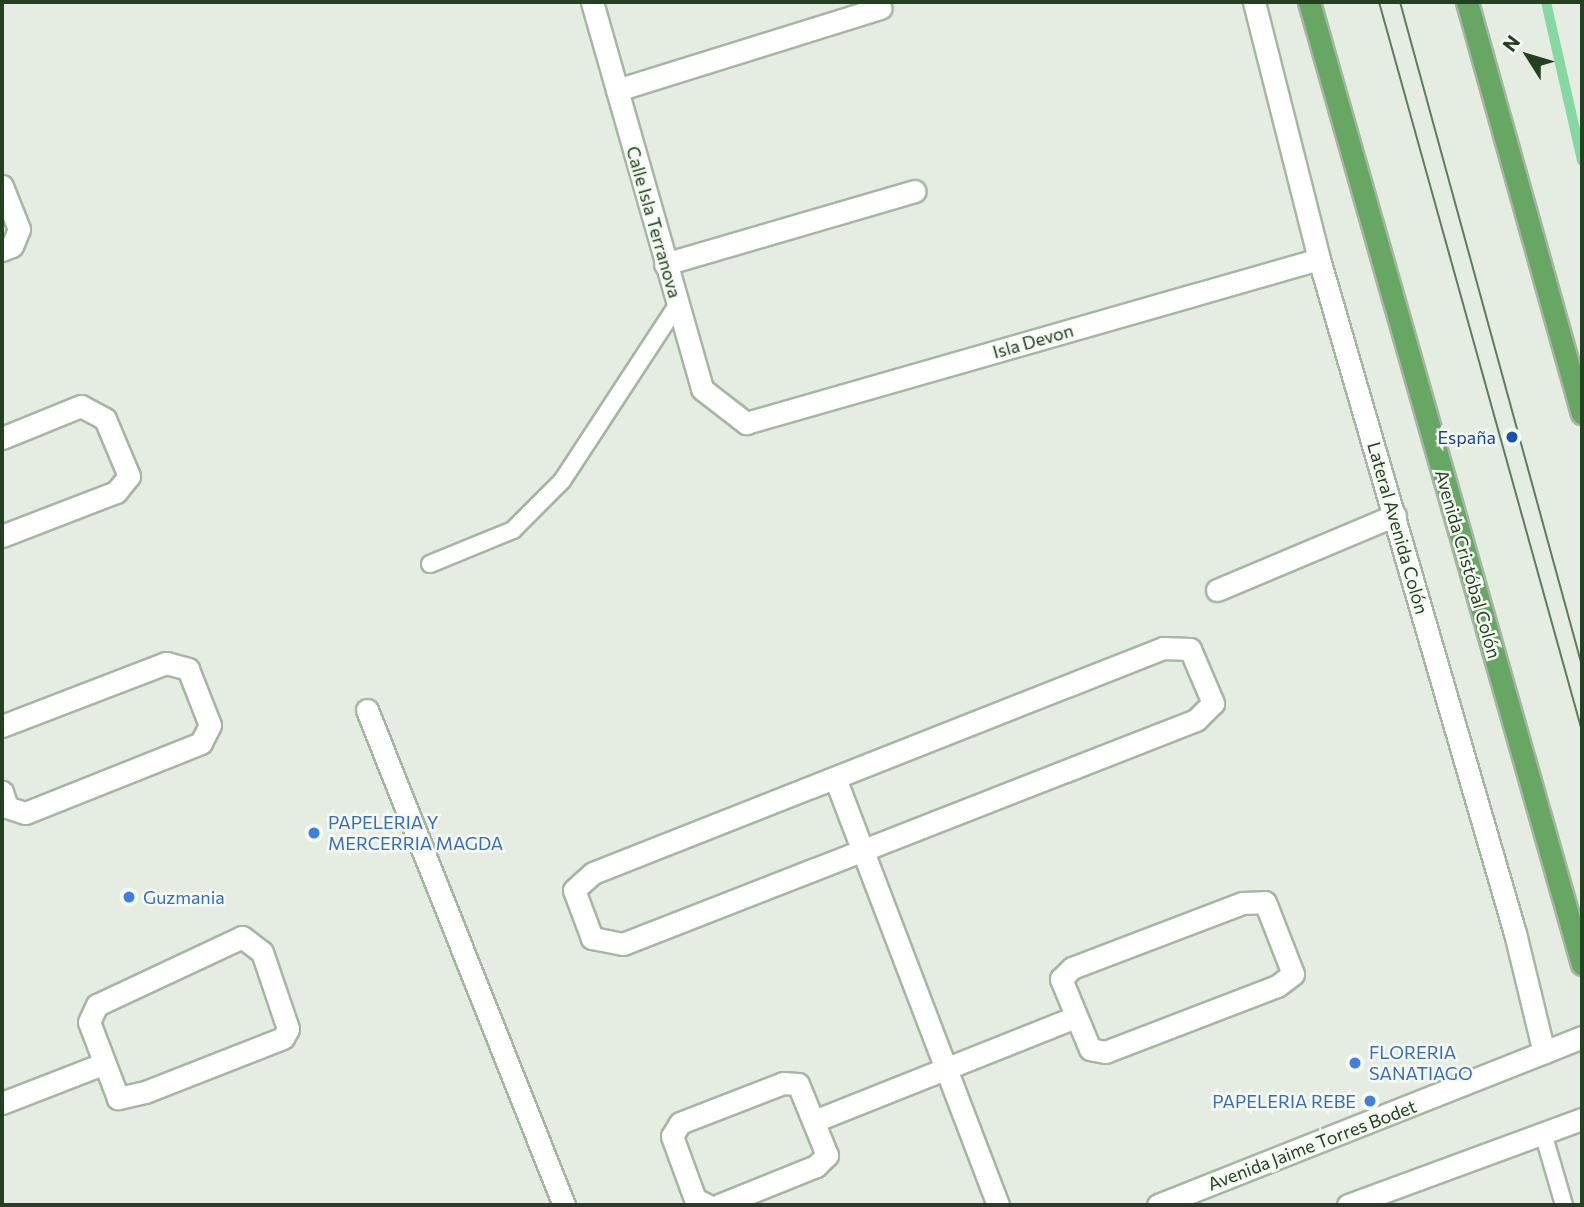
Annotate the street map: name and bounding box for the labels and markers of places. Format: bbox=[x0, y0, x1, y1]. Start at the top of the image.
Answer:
place label: España bbox=[1437, 426, 1496, 448]
marker: España bbox=[1502, 427, 1522, 447]
place label: PAPELERIA Y MERCERRIA MAGDA bbox=[328, 812, 503, 854]
marker: PAPELERIA Y MERCERRIA MAGDA bbox=[306, 825, 322, 841]
place label: Guzmania bbox=[143, 886, 225, 908]
marker: Guzmania bbox=[121, 889, 137, 905]
place label: FLORERIA SANATIAGO bbox=[1369, 1042, 1473, 1084]
marker: FLORERIA SANATIAGO bbox=[1347, 1055, 1363, 1071]
place label: PAPELERIA REBE bbox=[1212, 1090, 1356, 1112]
marker: PAPELERIA REBE bbox=[1362, 1093, 1378, 1109]

